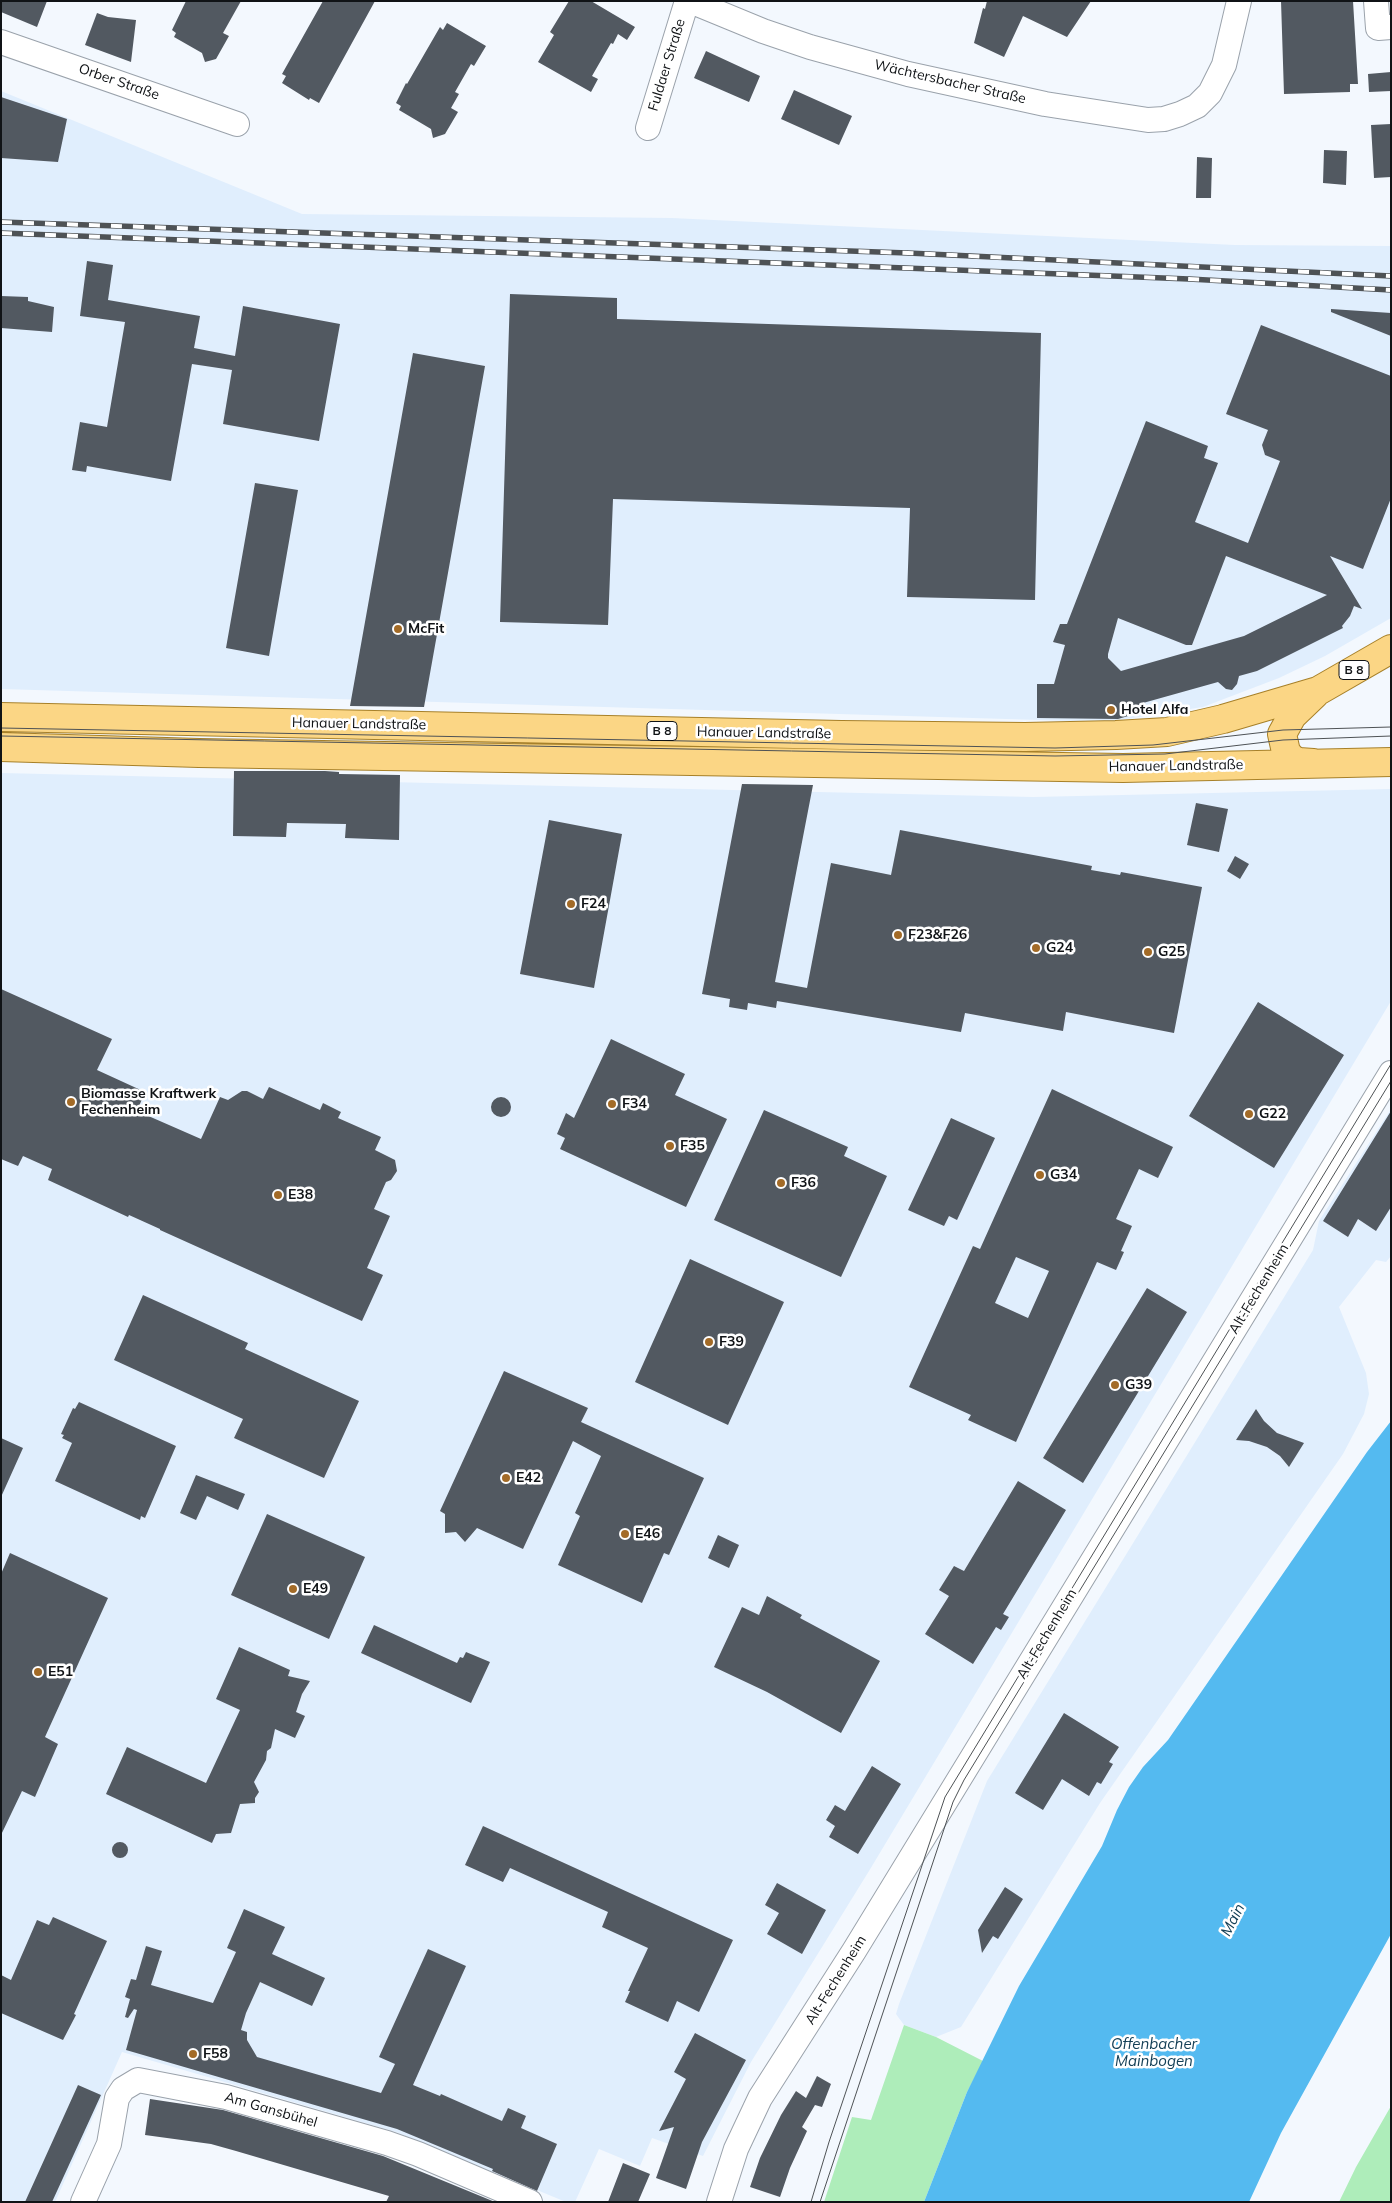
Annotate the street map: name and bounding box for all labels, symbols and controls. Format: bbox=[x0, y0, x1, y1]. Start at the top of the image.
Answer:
street label: Fuldaer Straße bbox=[645, 17, 689, 113]
street label: Wächtersbacher Straße bbox=[872, 56, 1028, 108]
street label: Orber Straße bbox=[76, 60, 162, 104]
place label: McFit bbox=[408, 621, 444, 637]
marker: McFit bbox=[392, 623, 404, 635]
road number: B 8 bbox=[1339, 660, 1369, 680]
place label: Hotel Alfa bbox=[1121, 702, 1188, 718]
marker: Hotel Alfa bbox=[1105, 704, 1117, 716]
street label: Hanauer Landstraße bbox=[292, 714, 426, 734]
road number: B 8 bbox=[647, 721, 677, 740]
street label: Hanauer Landstraße bbox=[697, 723, 831, 743]
street label: Hanauer Landstraße bbox=[1109, 756, 1243, 776]
place label: F24 bbox=[581, 896, 606, 912]
marker: F24 bbox=[565, 898, 577, 910]
place label: F23&F26 bbox=[908, 927, 967, 943]
marker: F23&F26 bbox=[892, 929, 904, 941]
place label: G24 bbox=[1046, 940, 1073, 956]
marker: G24 bbox=[1030, 942, 1042, 954]
place label: G25 bbox=[1158, 944, 1185, 960]
marker: G25 bbox=[1142, 946, 1154, 958]
place label: Biomasse Kraftwerk Fechenheim bbox=[81, 1086, 216, 1118]
marker: Biomasse Kraftwerk Fechenheim bbox=[65, 1096, 77, 1108]
place label: F34 bbox=[622, 1096, 647, 1112]
marker: F34 bbox=[606, 1098, 618, 1110]
place label: G22 bbox=[1259, 1106, 1286, 1122]
marker: G22 bbox=[1243, 1108, 1255, 1120]
place label: F35 bbox=[680, 1138, 705, 1154]
marker: F35 bbox=[664, 1140, 676, 1152]
place label: G34 bbox=[1050, 1167, 1077, 1183]
marker: G34 bbox=[1034, 1169, 1046, 1181]
place label: F36 bbox=[791, 1175, 816, 1191]
marker: F36 bbox=[775, 1177, 787, 1189]
place label: E38 bbox=[288, 1187, 313, 1203]
marker: E38 bbox=[272, 1189, 284, 1201]
street label: Alt-Fechenheim bbox=[1226, 1241, 1292, 1337]
place label: F39 bbox=[719, 1334, 744, 1350]
marker: F39 bbox=[703, 1336, 715, 1348]
place label: G39 bbox=[1125, 1377, 1152, 1393]
marker: G39 bbox=[1109, 1379, 1121, 1391]
place label: E42 bbox=[516, 1470, 541, 1486]
marker: E42 bbox=[500, 1472, 512, 1484]
place label: E46 bbox=[635, 1526, 660, 1542]
marker: E46 bbox=[619, 1528, 631, 1540]
place label: E49 bbox=[303, 1581, 328, 1597]
marker: E49 bbox=[287, 1583, 299, 1595]
street label: Alt-Fechenheim bbox=[1014, 1586, 1080, 1682]
place label: E51 bbox=[48, 1664, 73, 1680]
marker: E51 bbox=[32, 1666, 44, 1678]
water label: Main bbox=[1217, 1901, 1249, 1939]
street label: Alt-Fechenheim bbox=[802, 1932, 870, 2028]
water label: Offenbacher Mainbogen bbox=[1111, 2035, 1197, 2070]
place label: F58 bbox=[203, 2046, 228, 2062]
marker: F58 bbox=[187, 2048, 199, 2060]
street label: Am Gansbühel bbox=[223, 2089, 319, 2131]

